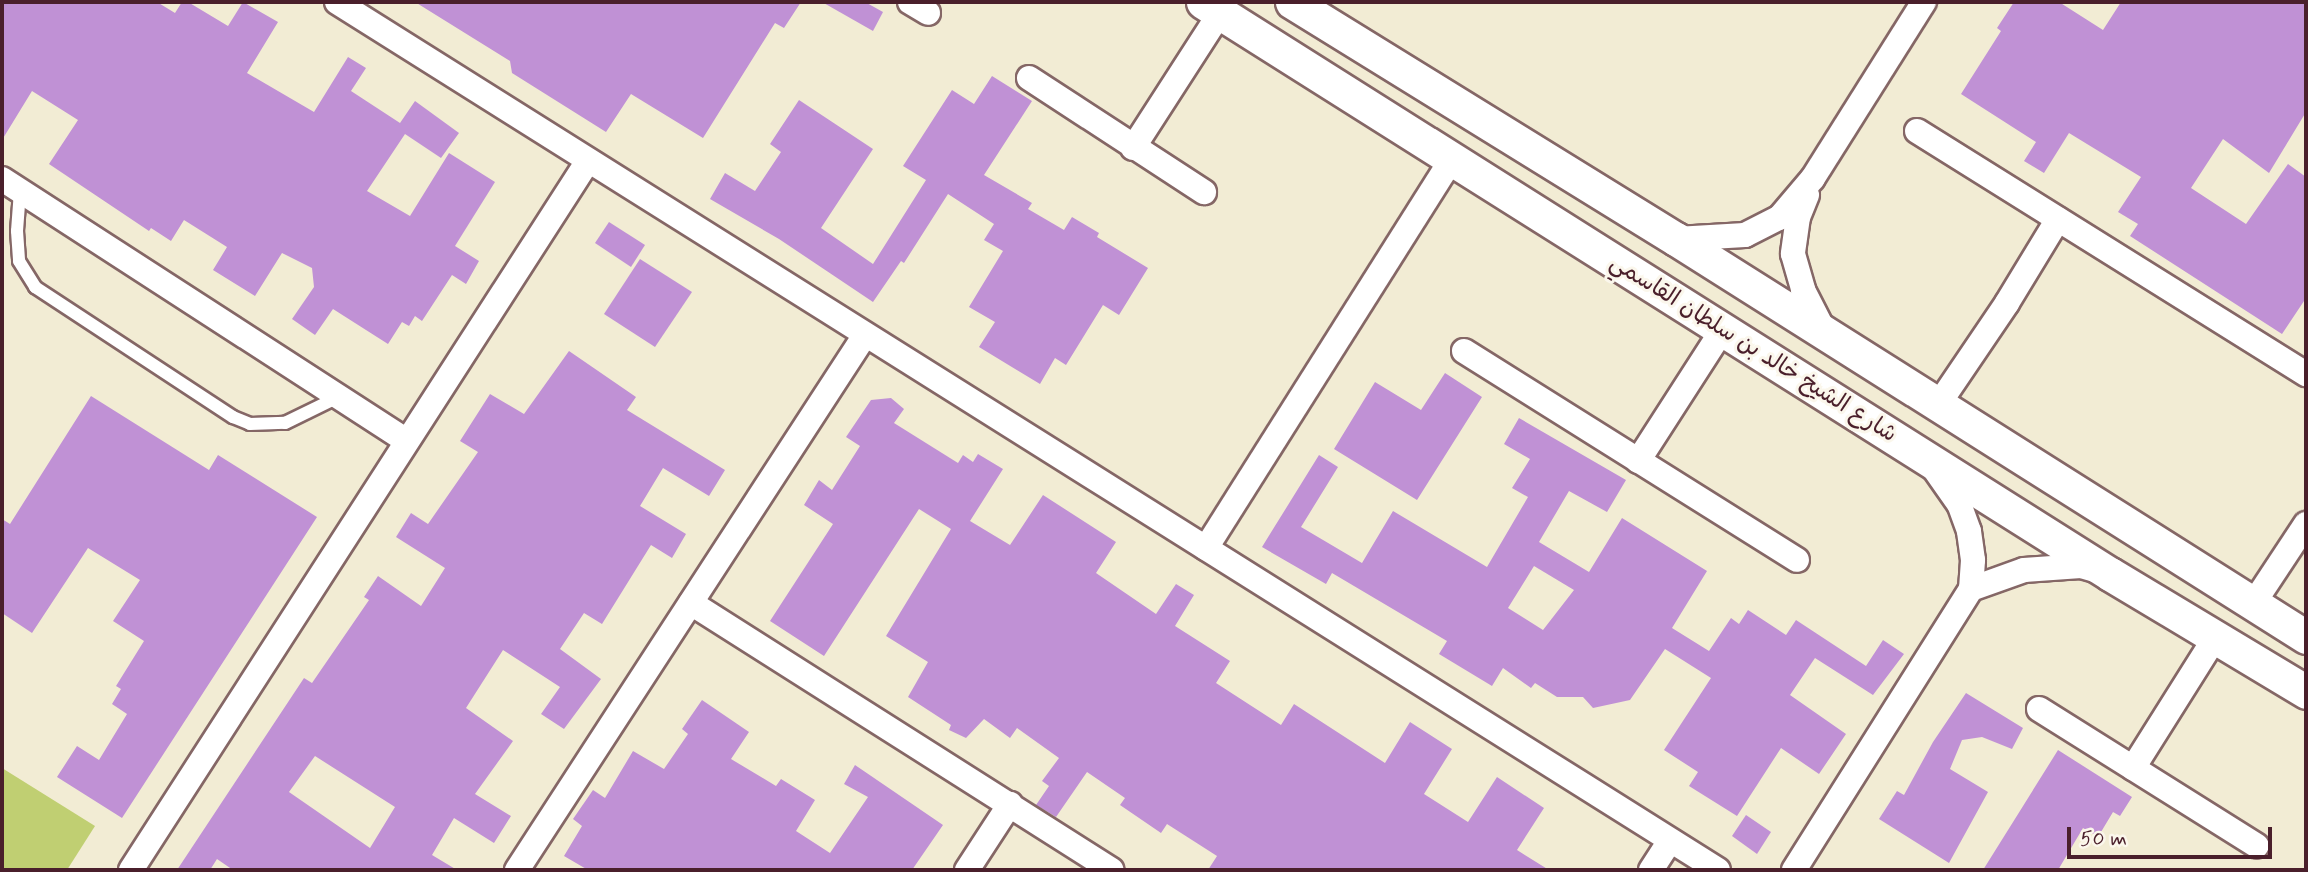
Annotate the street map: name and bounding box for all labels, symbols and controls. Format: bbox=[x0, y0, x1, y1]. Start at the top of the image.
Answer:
street label: شارع الشيخ خالد بن سلطان القاسمي bbox=[1604, 249, 1902, 449]
scale bar bbox=[2070, 812, 2275, 856]
text: 50 m bbox=[2080, 825, 2127, 853]

